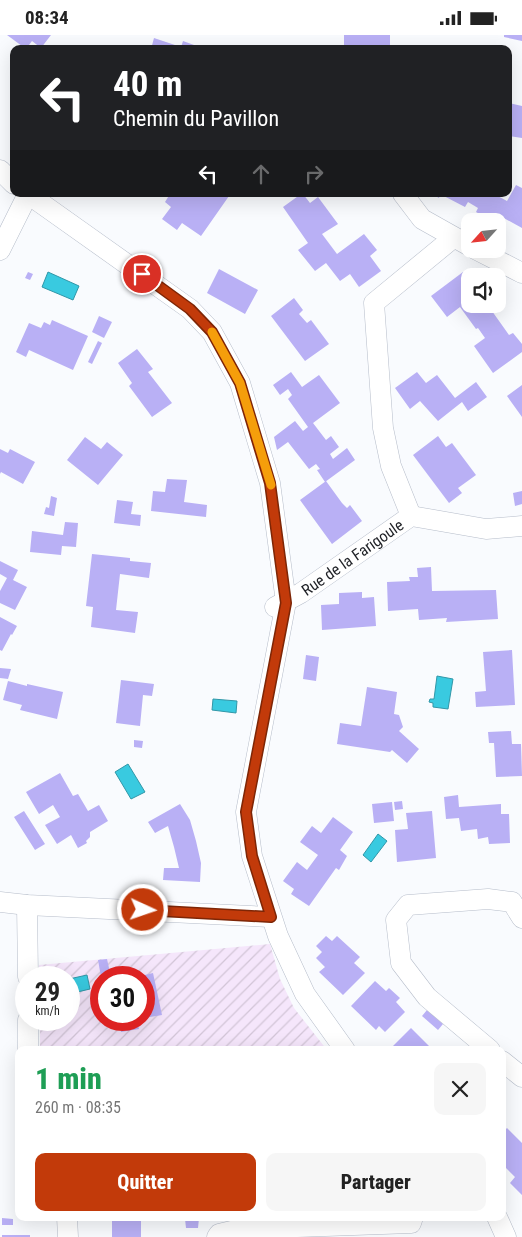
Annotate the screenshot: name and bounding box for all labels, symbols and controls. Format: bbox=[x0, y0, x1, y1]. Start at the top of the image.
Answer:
text: 08:34 bbox=[25, 6, 69, 29]
text: 40 m bbox=[113, 64, 182, 105]
icon: left bbox=[30, 65, 95, 130]
text: Chemin du Pavillon bbox=[113, 106, 279, 131]
icon: left bbox=[194, 160, 222, 188]
icon: ahead bbox=[247, 160, 275, 188]
icon: right bbox=[300, 160, 328, 188]
north arrow bbox=[461, 213, 506, 257]
map controls bbox=[461, 213, 506, 313]
pin bbox=[121, 253, 163, 295]
icon: arrive bbox=[128, 260, 156, 288]
button: sound bbox=[461, 268, 506, 313]
street label: Rue de la Farigoule bbox=[298, 515, 407, 599]
position arrow bbox=[116, 883, 168, 935]
speed limit sign: 30 bbox=[90, 966, 155, 1031]
text: 29 bbox=[35, 978, 60, 1007]
text: km/h bbox=[35, 1004, 60, 1018]
text: 1 min bbox=[35, 1061, 102, 1096]
button: close bbox=[434, 1063, 486, 1115]
text: 260 m · 08:35 bbox=[35, 1098, 121, 1117]
button: Quitter bbox=[35, 1153, 256, 1211]
button: Partager bbox=[266, 1153, 486, 1211]

